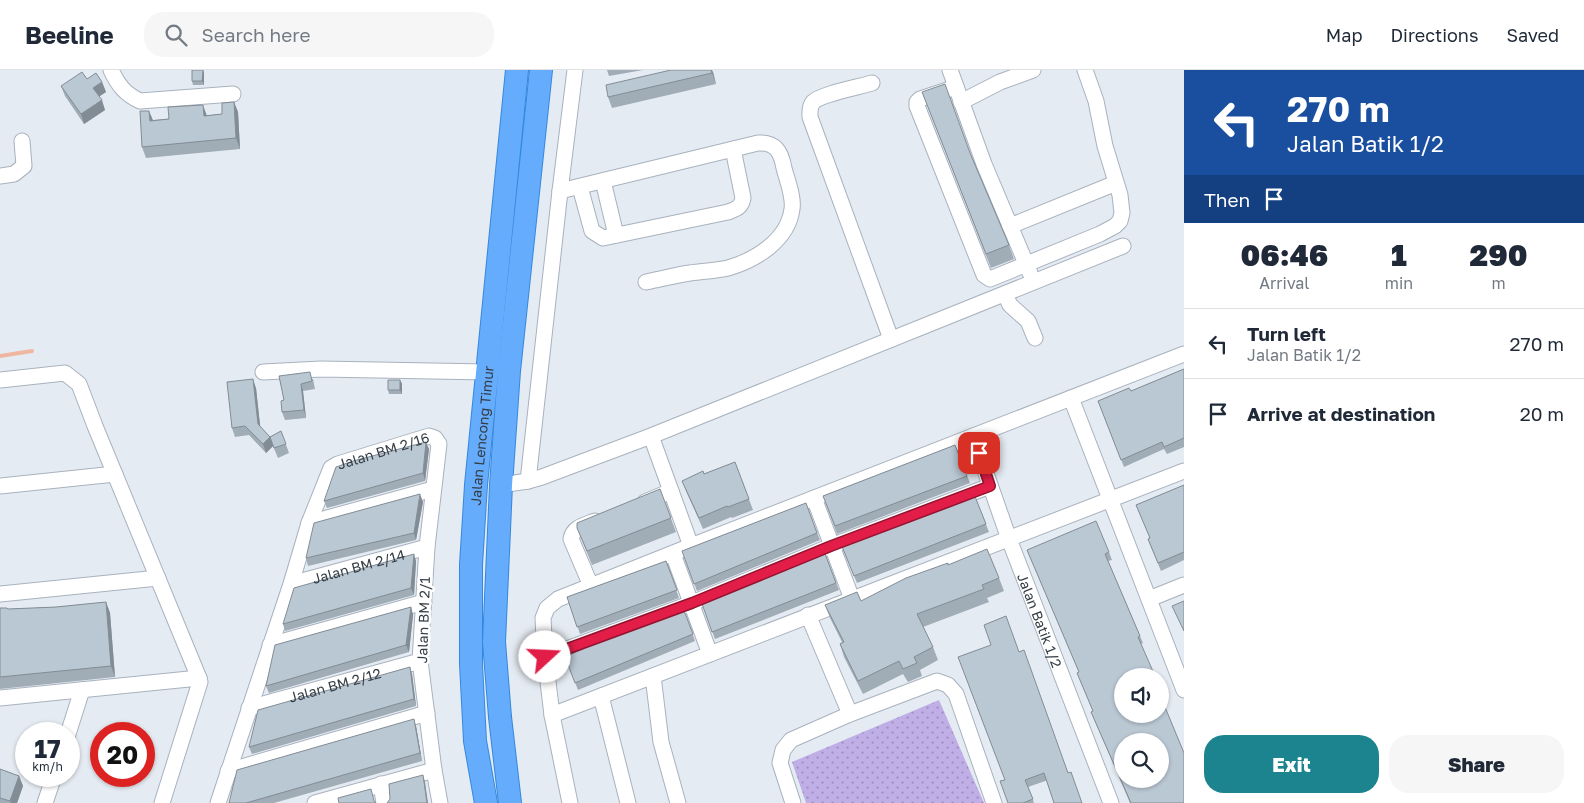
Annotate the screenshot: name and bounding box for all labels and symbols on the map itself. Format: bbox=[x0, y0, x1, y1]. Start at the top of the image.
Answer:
street label: Jalan Lencong Timur bbox=[466, 364, 496, 506]
street label: Jalan BM 2/16 bbox=[335, 428, 431, 472]
pin bbox=[958, 432, 1000, 474]
street label: Jalan BM 2/14 bbox=[310, 545, 407, 586]
street label: Jalan Batik 1/2 bbox=[1014, 570, 1066, 670]
street label: Jalan BM 2/1 bbox=[413, 576, 433, 664]
position arrow bbox=[518, 630, 570, 682]
street label: Jalan BM 2/12 bbox=[287, 664, 383, 705]
speed limit sign: 20 bbox=[90, 722, 155, 787]

